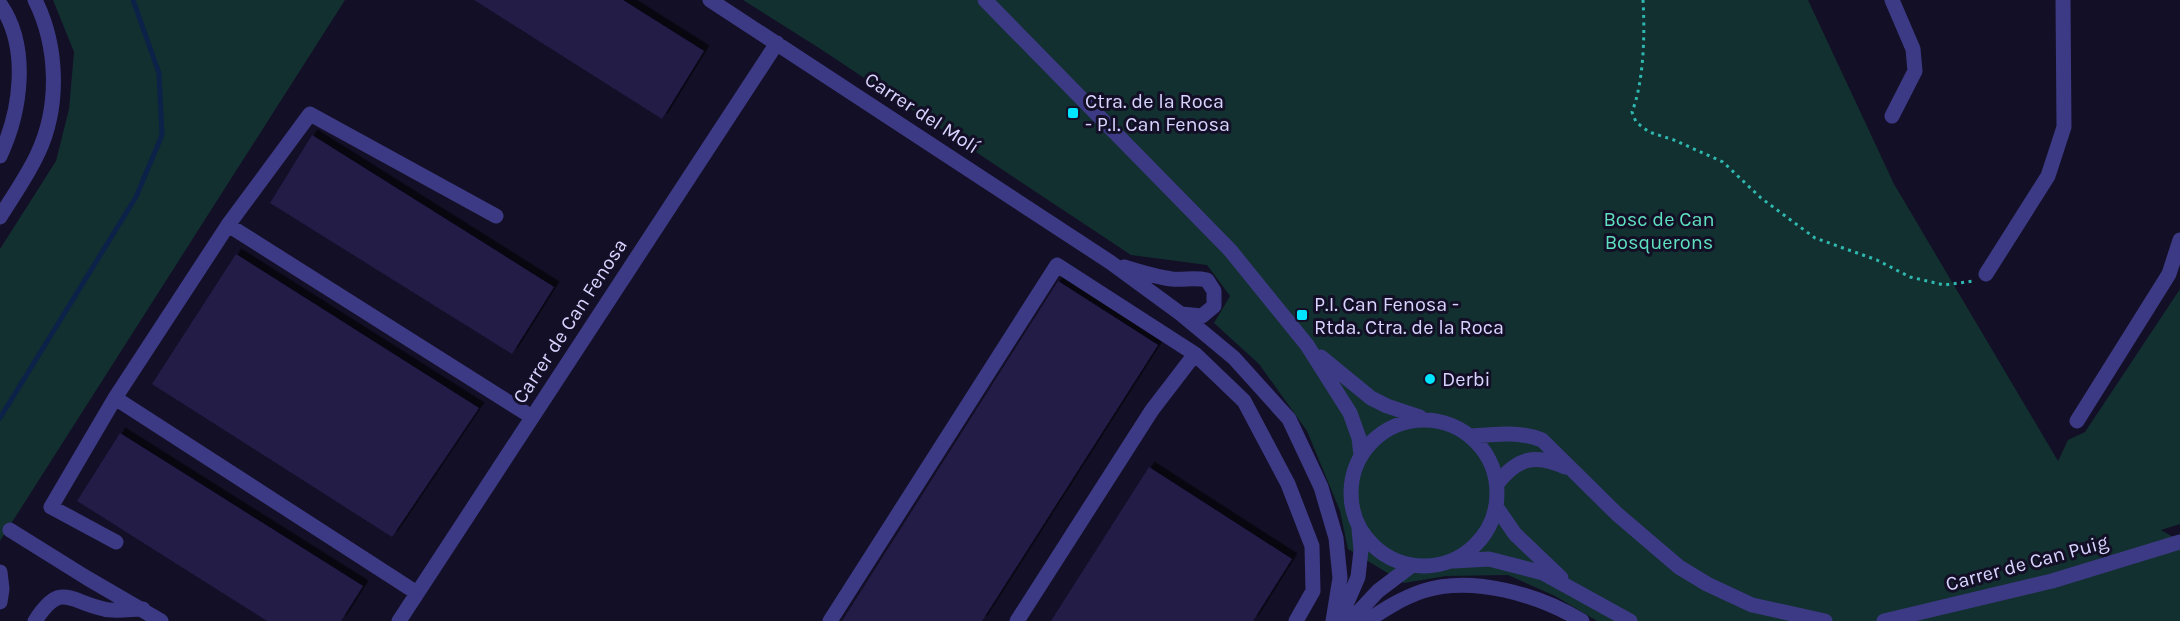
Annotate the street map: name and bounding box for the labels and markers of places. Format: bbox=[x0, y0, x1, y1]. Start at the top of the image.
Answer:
place label: Ctra. de la Roca - P.I. Can Fenosa bbox=[1085, 90, 1230, 136]
marker: Ctra. de la Roca - P.I. Can Fenosa bbox=[1066, 106, 1080, 120]
place label: P.I. Can Fenosa - Rtda. Ctra. de la Roca bbox=[1314, 293, 1504, 339]
marker: P.I. Can Fenosa - Rtda. Ctra. de la Roca bbox=[1295, 308, 1309, 322]
place label: Derbi bbox=[1442, 368, 1491, 391]
marker: Derbi bbox=[1423, 372, 1437, 386]

